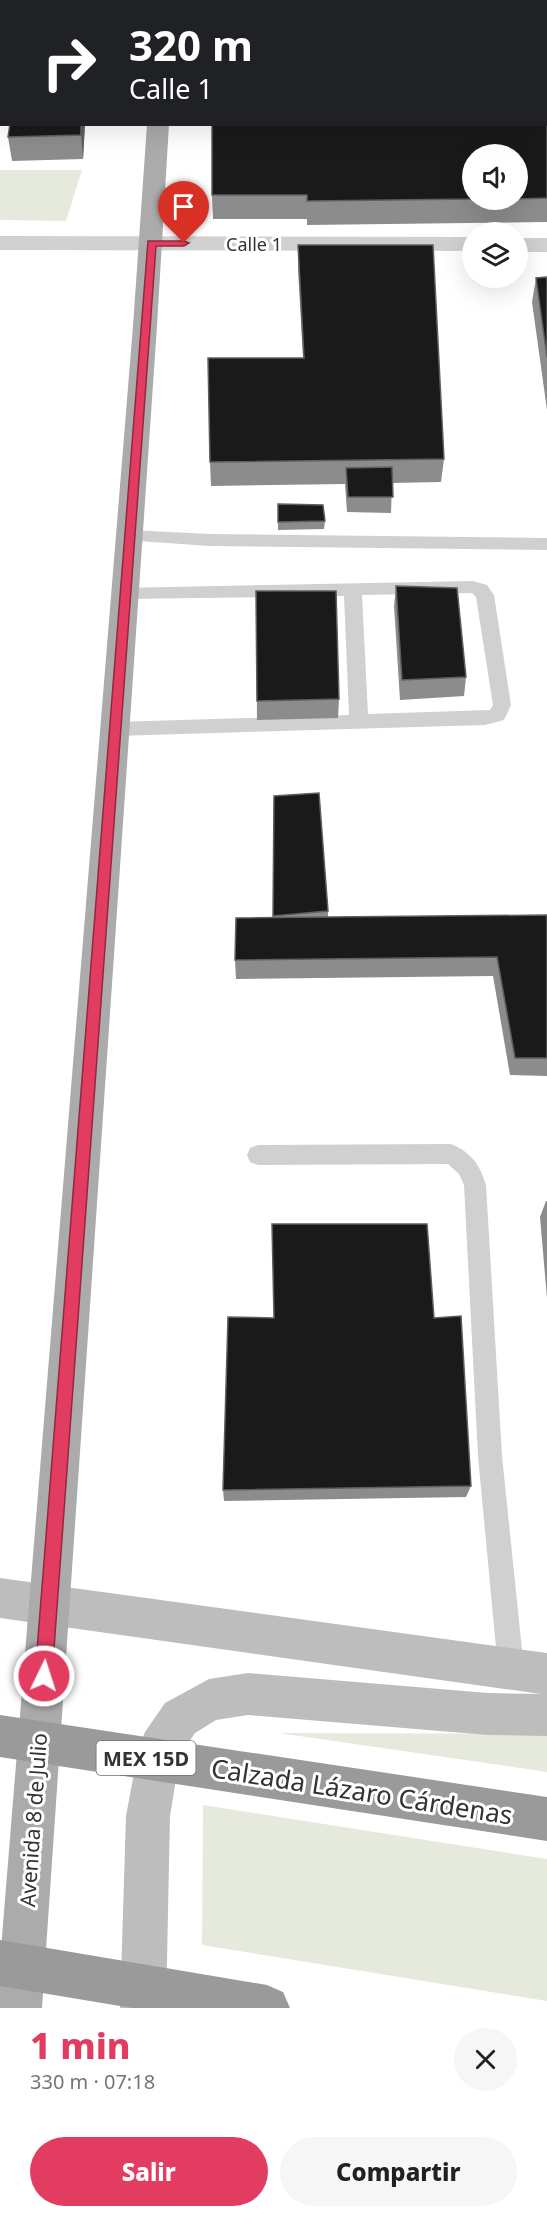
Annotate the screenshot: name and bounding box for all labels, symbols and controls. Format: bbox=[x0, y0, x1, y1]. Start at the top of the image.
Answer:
text: 320 m bbox=[129, 16, 253, 73]
icon: right bbox=[30, 24, 108, 102]
text: Calle 1 bbox=[129, 70, 213, 107]
map controls bbox=[462, 144, 528, 288]
button: sound bbox=[462, 144, 528, 210]
pin bbox=[158, 181, 209, 243]
icon: arrive bbox=[167, 190, 200, 223]
button: layers bbox=[462, 222, 528, 288]
street label: Calle 1 bbox=[226, 232, 282, 256]
position arrow bbox=[12, 1644, 76, 1708]
street label: Avenida 8 de Julio bbox=[13, 1732, 53, 1908]
road number: MEX 15D bbox=[96, 1741, 195, 1775]
street label: Calzada Lázaro Cárdenas bbox=[209, 1749, 515, 1833]
text: 1 min bbox=[30, 2021, 131, 2070]
button: close bbox=[454, 2028, 517, 2091]
text: 330 m · 07:18 bbox=[30, 2068, 155, 2095]
button: Salir bbox=[30, 2137, 268, 2206]
button: Compartir bbox=[280, 2137, 517, 2206]

